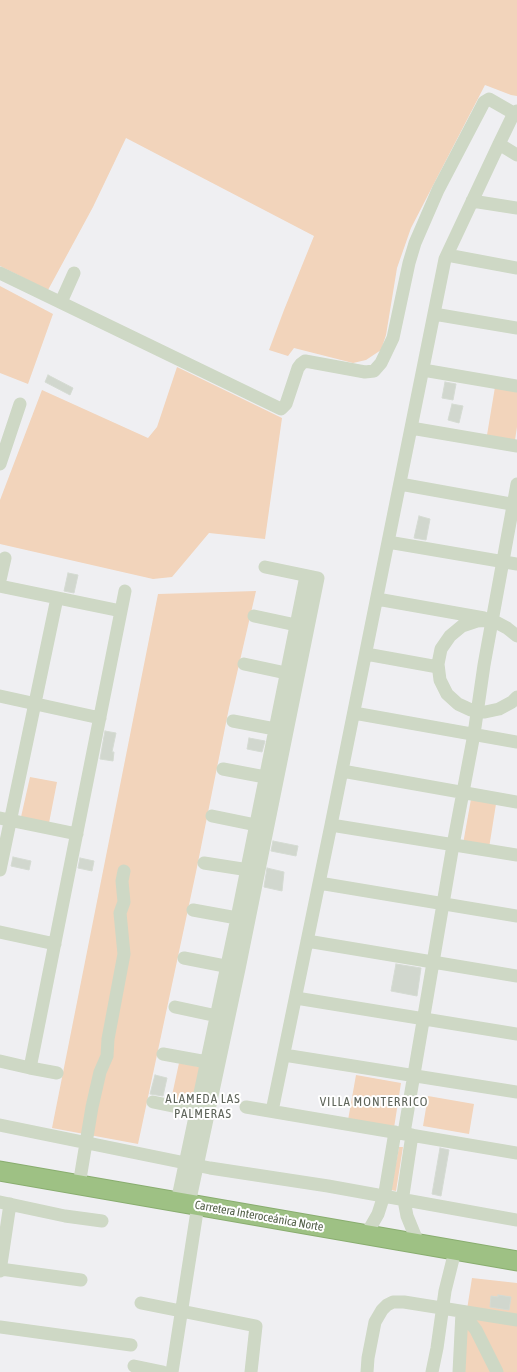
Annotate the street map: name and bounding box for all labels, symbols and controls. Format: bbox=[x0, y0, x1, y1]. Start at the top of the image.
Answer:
district label: ALAMEDA LAS PALMERAS bbox=[165, 1091, 241, 1122]
district label: VILLA MONTERRICO bbox=[320, 1094, 428, 1110]
street label: Carretera Interoceánica Norte bbox=[194, 1198, 324, 1234]

